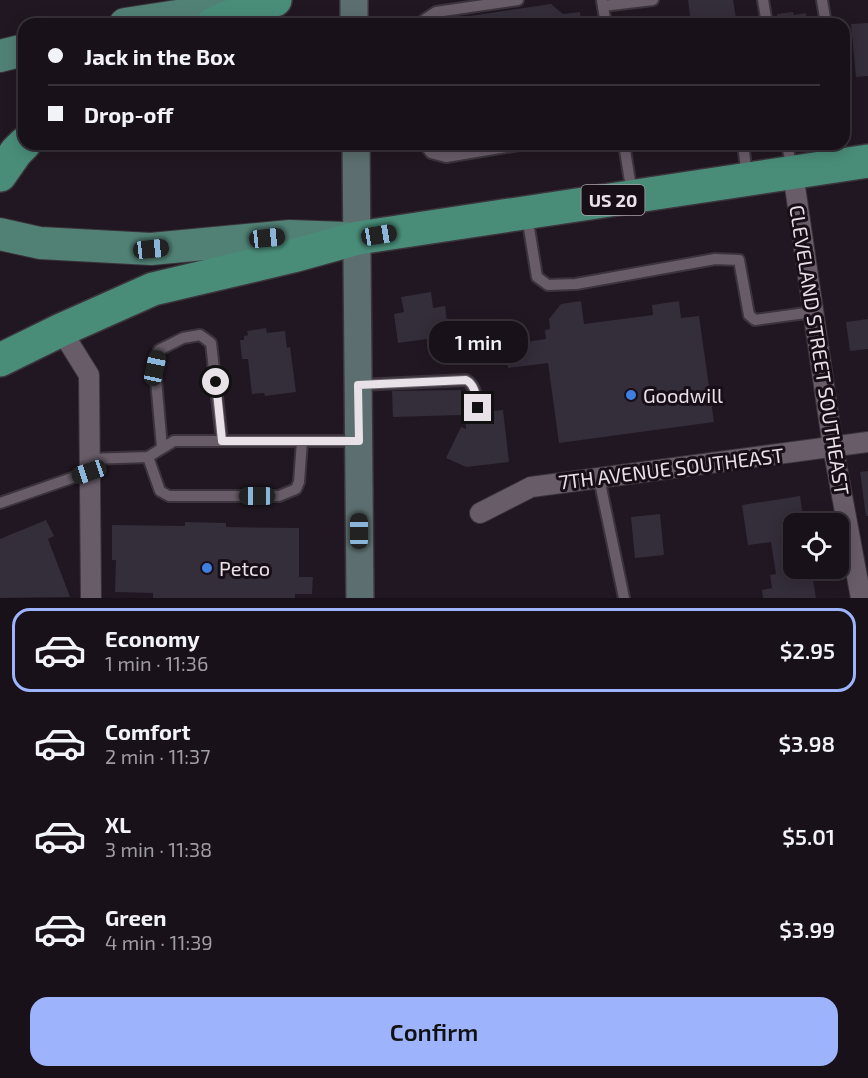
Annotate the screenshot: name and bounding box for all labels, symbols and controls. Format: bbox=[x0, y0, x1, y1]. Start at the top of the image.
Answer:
text: Jack in the Box bbox=[84, 43, 235, 69]
text: Drop-off bbox=[84, 101, 173, 127]
road number: US 20 bbox=[582, 185, 644, 215]
street label: CLEVELAND STREET SOUTHEAST bbox=[785, 203, 855, 497]
car bbox=[360, 223, 398, 247]
car bbox=[248, 227, 286, 249]
car bbox=[132, 238, 170, 260]
callout: 1 min bbox=[428, 321, 528, 363]
text: 1 min bbox=[455, 330, 502, 354]
car bbox=[142, 349, 168, 387]
route start bbox=[202, 368, 229, 395]
place label: Goodwill bbox=[643, 383, 723, 407]
marker: Goodwill bbox=[624, 388, 638, 402]
route end bbox=[464, 394, 491, 421]
street label: 7TH AVENUE SOUTHEAST bbox=[557, 442, 785, 494]
car bbox=[69, 458, 109, 486]
car bbox=[239, 487, 275, 505]
car bbox=[350, 513, 368, 549]
map controls bbox=[783, 513, 849, 579]
button: locate bbox=[783, 513, 849, 579]
place label: Petco bbox=[219, 556, 270, 580]
marker: Petco bbox=[200, 561, 214, 575]
icon: car bbox=[33, 623, 87, 677]
text: Economy bbox=[105, 625, 200, 651]
text: $2.95 bbox=[780, 637, 835, 663]
text: 1 min · 11:36 bbox=[105, 651, 208, 675]
icon: car bbox=[33, 716, 87, 770]
text: Comfort bbox=[105, 718, 190, 744]
text: $3.98 bbox=[778, 730, 835, 756]
text: 2 min · 11:37 bbox=[105, 744, 210, 768]
icon: car bbox=[33, 809, 87, 863]
text: XL bbox=[105, 811, 131, 837]
text: $5.01 bbox=[782, 823, 835, 849]
text: 3 min · 11:38 bbox=[105, 837, 212, 861]
icon: car bbox=[33, 902, 87, 956]
text: Green bbox=[105, 904, 167, 930]
text: $3.99 bbox=[779, 916, 835, 942]
text: 4 min · 11:39 bbox=[105, 930, 213, 954]
button: Confirm bbox=[30, 997, 838, 1066]

